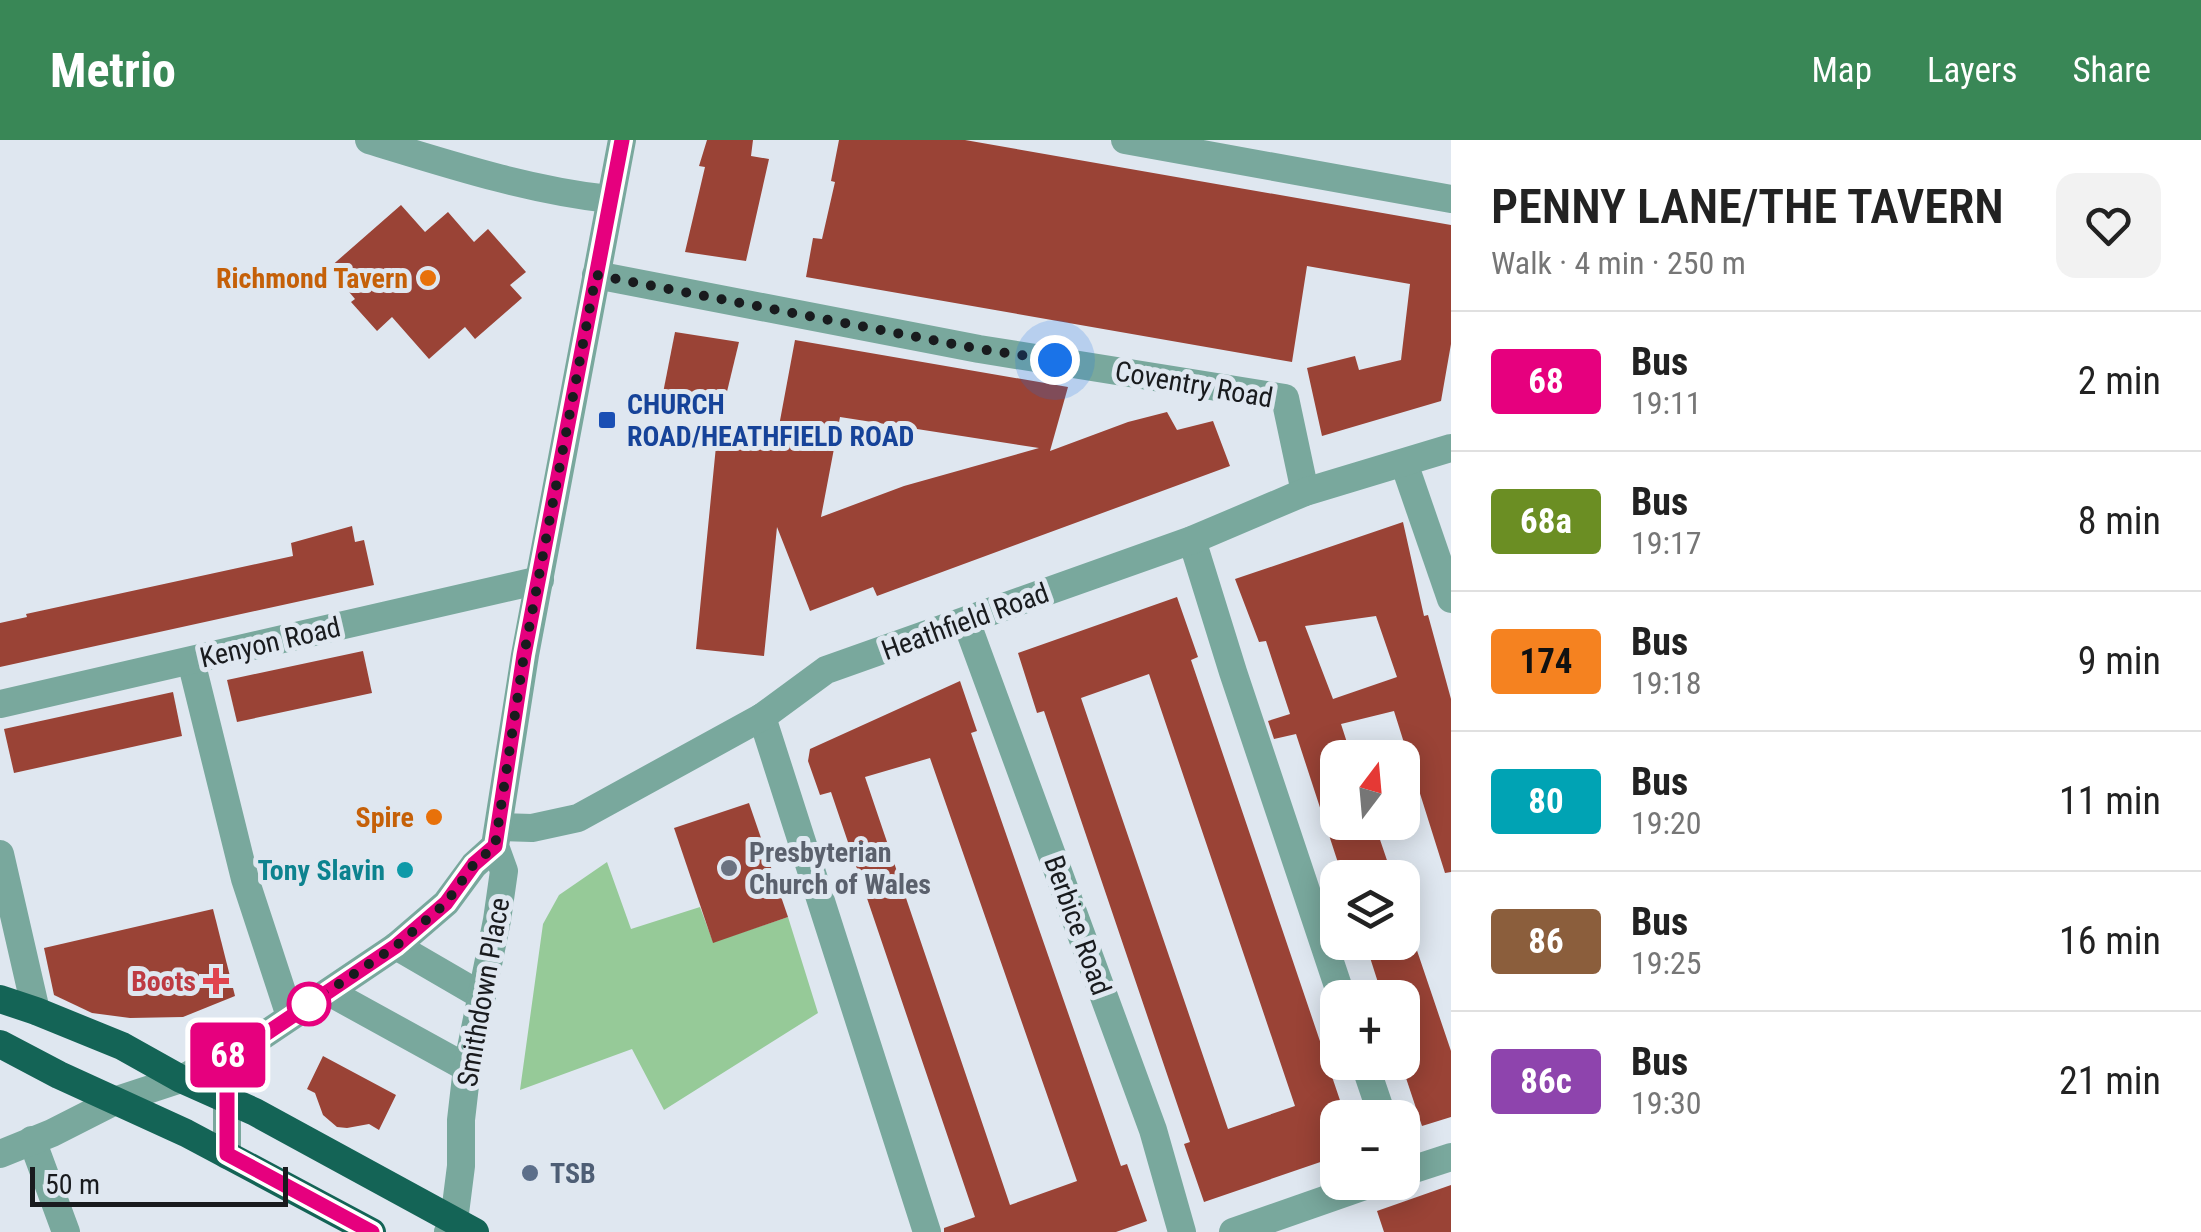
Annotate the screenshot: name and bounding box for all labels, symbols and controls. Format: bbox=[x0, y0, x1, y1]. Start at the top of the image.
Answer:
text: Metrio bbox=[50, 42, 176, 99]
text: Map bbox=[1811, 50, 1872, 91]
text: Layers bbox=[1927, 50, 2017, 91]
text: Share bbox=[2072, 50, 2151, 91]
button: heart bbox=[2056, 173, 2161, 278]
text: PENNY LANE/THE TAVERN bbox=[1491, 178, 2004, 235]
text: Walk · 4 min · 250 m bbox=[1491, 244, 1746, 282]
place label: Richmond Tavern bbox=[216, 262, 408, 295]
marker: Richmond Tavern bbox=[417, 267, 439, 289]
your location bbox=[1030, 335, 1080, 385]
text: Bus bbox=[1631, 340, 1688, 384]
street label: Coventry Road bbox=[1112, 354, 1275, 415]
text: 2 min bbox=[2078, 359, 2161, 403]
text: 68 bbox=[1528, 361, 1564, 402]
text: 19:11 bbox=[1631, 384, 1702, 422]
place label: CHURCH ROAD/HEATHFIELD ROAD bbox=[627, 388, 914, 453]
marker: CHURCH ROAD/HEATHFIELD ROAD bbox=[596, 409, 618, 431]
text: Bus bbox=[1631, 480, 1688, 524]
text: 8 min bbox=[2078, 499, 2161, 543]
text: 68a bbox=[1520, 501, 1572, 542]
text: 19:17 bbox=[1631, 524, 1702, 562]
street label: Heathfield Road bbox=[877, 576, 1053, 667]
street label: Kenyon Road bbox=[197, 610, 344, 675]
text: Bus bbox=[1631, 620, 1688, 664]
text: 9 min bbox=[2078, 639, 2161, 683]
text: 174 bbox=[1519, 641, 1573, 682]
text: 19:18 bbox=[1631, 664, 1702, 702]
north arrow bbox=[1320, 740, 1420, 840]
map controls bbox=[1320, 740, 1420, 1200]
text: Bus bbox=[1631, 760, 1688, 804]
text: 11 min bbox=[2059, 779, 2161, 823]
text: 80 bbox=[1528, 781, 1564, 822]
place label: Spire bbox=[356, 801, 414, 834]
text: 19:20 bbox=[1631, 804, 1702, 842]
marker: Spire bbox=[423, 806, 445, 828]
place label: Presbyterian Church of Wales bbox=[749, 836, 931, 901]
street label: Berbice Road bbox=[1037, 851, 1118, 999]
place label: Tony Slavin bbox=[257, 854, 385, 887]
marker: Presbyterian Church of Wales bbox=[718, 857, 740, 879]
marker: Tony Slavin bbox=[394, 859, 416, 881]
button: layers bbox=[1320, 860, 1420, 960]
street label: Smithdown Place bbox=[451, 895, 516, 1089]
text: Bus bbox=[1631, 900, 1688, 944]
text: 16 min bbox=[2059, 919, 2161, 963]
text: 86 bbox=[1528, 921, 1564, 962]
text: 19:25 bbox=[1631, 944, 1702, 982]
place label: Boots bbox=[131, 965, 196, 998]
marker: Boots bbox=[205, 970, 227, 992]
button: + bbox=[1320, 980, 1420, 1080]
unlabelled marker bbox=[288, 983, 330, 1025]
line badge: 68 bbox=[183, 1022, 273, 1088]
text: 68 bbox=[210, 1035, 246, 1076]
text: Bus bbox=[1631, 1040, 1688, 1084]
text: 21 min bbox=[2059, 1059, 2161, 1103]
text: 86c bbox=[1520, 1061, 1572, 1102]
text: 19:30 bbox=[1631, 1084, 1702, 1122]
button: − bbox=[1320, 1100, 1420, 1200]
place label: TSB bbox=[550, 1157, 596, 1190]
scale bar bbox=[30, 1162, 288, 1206]
marker: TSB bbox=[519, 1162, 541, 1184]
text: 50 m bbox=[45, 1168, 100, 1201]

